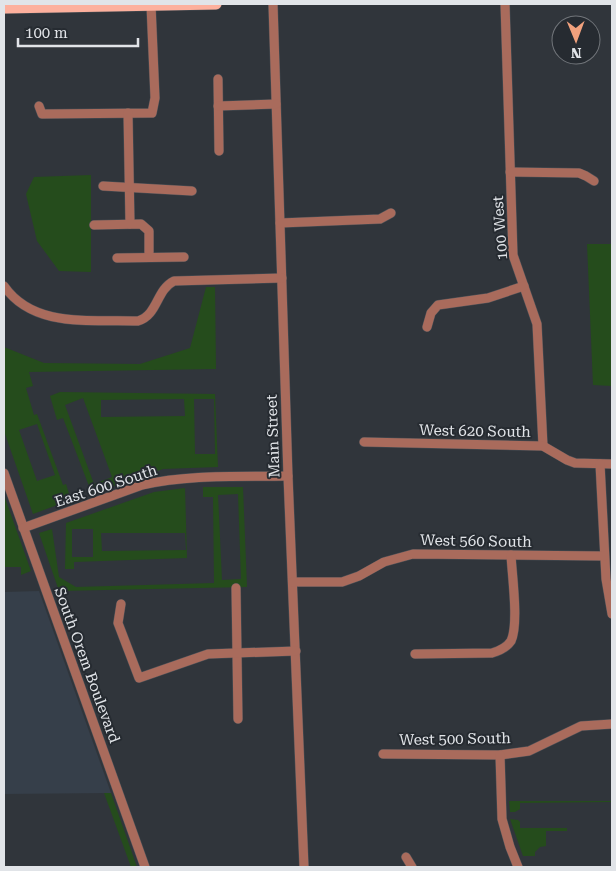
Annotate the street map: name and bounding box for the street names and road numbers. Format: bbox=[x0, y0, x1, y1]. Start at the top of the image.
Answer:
street label: 100 West bbox=[489, 195, 511, 261]
street label: Main Street bbox=[263, 394, 283, 478]
street label: West 620 South bbox=[419, 421, 531, 441]
street label: East 600 South bbox=[52, 461, 160, 511]
street label: West 560 South bbox=[420, 531, 532, 551]
street label: South Orem Boulevard bbox=[50, 585, 124, 746]
street label: West 500 South bbox=[399, 729, 511, 749]

